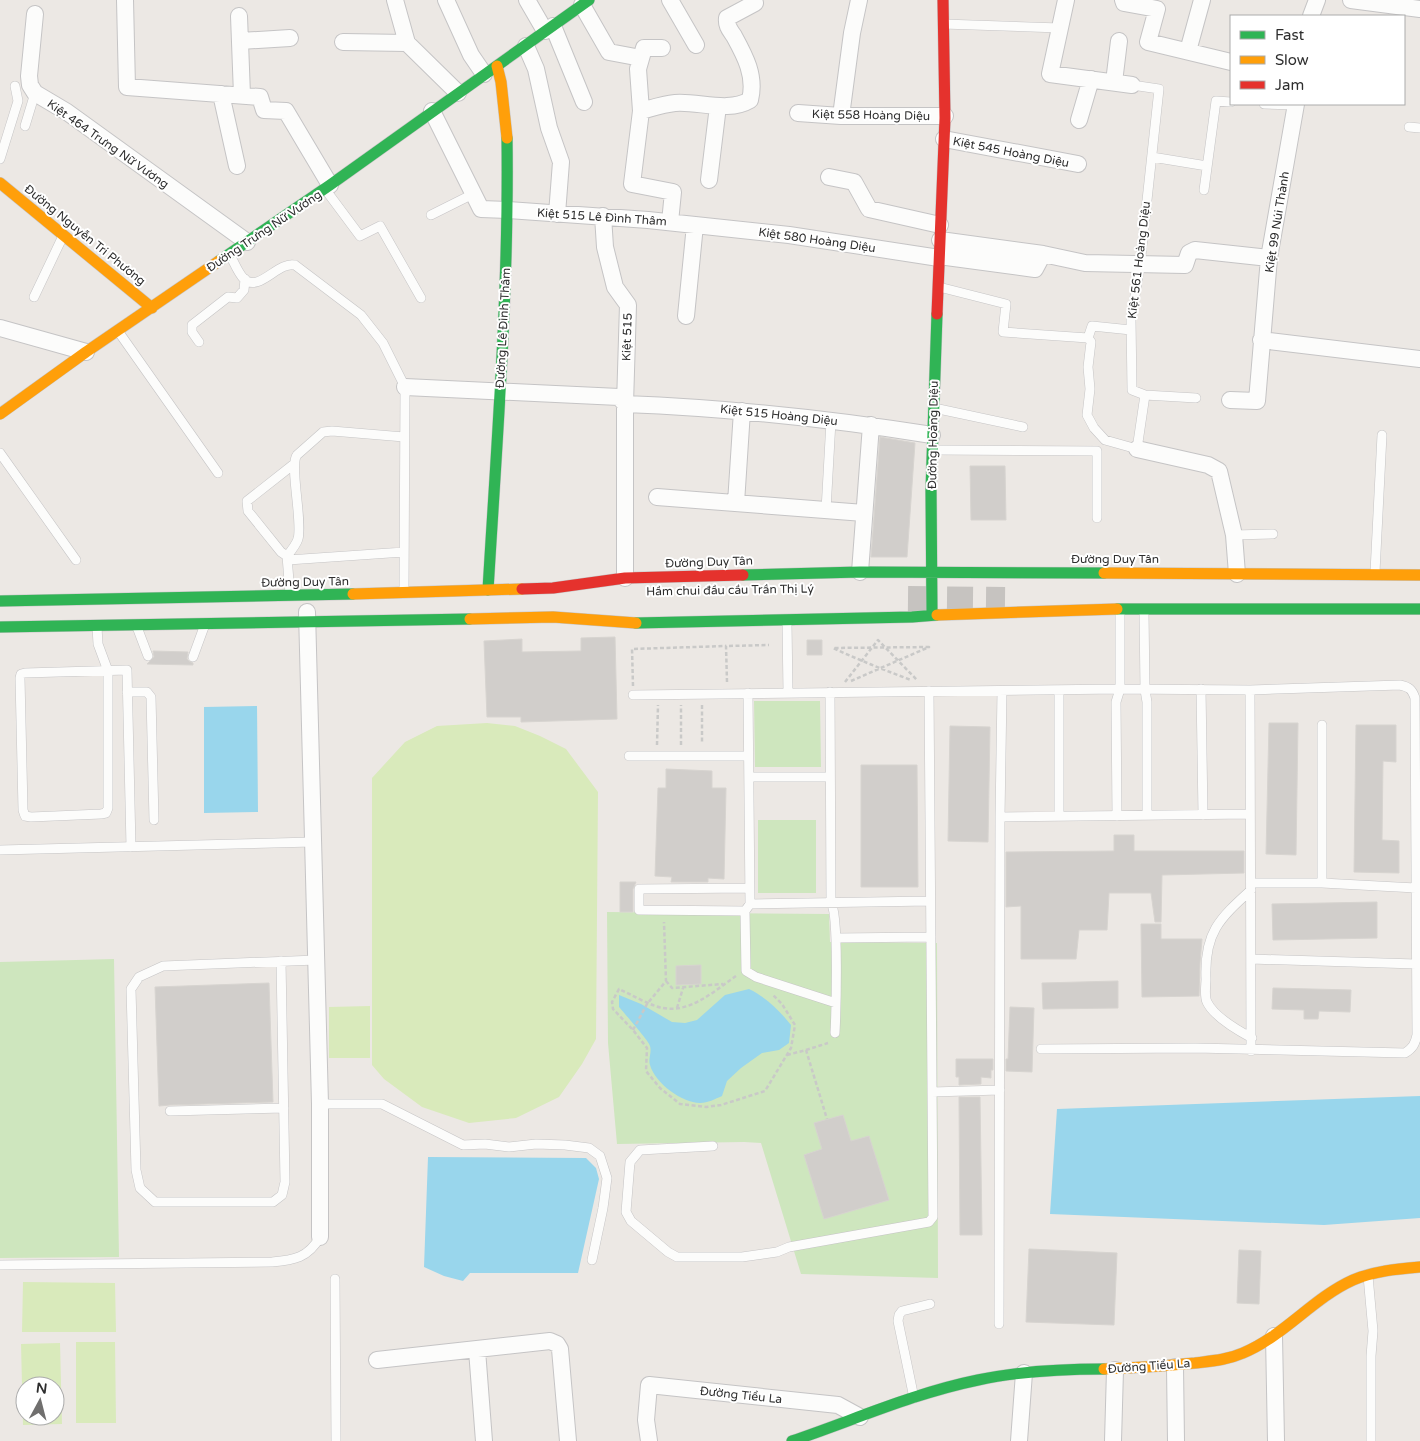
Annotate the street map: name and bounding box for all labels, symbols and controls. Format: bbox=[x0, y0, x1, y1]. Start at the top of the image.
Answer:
legend bbox=[1230, 15, 1405, 105]
text: Fast bbox=[1275, 26, 1305, 44]
text: Slow bbox=[1275, 51, 1309, 69]
text: Jam bbox=[1275, 76, 1304, 94]
street label: Kiệt 464 Trưng Nữ Vương bbox=[44, 97, 172, 191]
street label: Kiệt 558 Hoàng Diệu bbox=[812, 107, 930, 123]
street label: Kiệt 545 Hoàng Diệu bbox=[952, 134, 1070, 170]
street label: Kiệt 99 Núi Thành bbox=[1262, 170, 1292, 274]
street label: Đường Nguyễn Tri Phương bbox=[22, 182, 148, 288]
street label: Đường Trưng Nữ Vương bbox=[204, 187, 324, 275]
street label: Kiệt 561 Hoàng Diệu bbox=[1125, 201, 1153, 319]
street label: Kiệt 515 Lê Đình Thâm bbox=[537, 205, 667, 229]
street label: Kiệt 580 Hoàng Diệu bbox=[758, 225, 876, 255]
street label: Đường Lê Đình Thâm bbox=[493, 267, 513, 389]
street label: Kiệt 515 bbox=[619, 313, 635, 361]
street label: Đường Hoàng Diệu bbox=[925, 381, 941, 489]
street label: Kiệt 515 Hoàng Diệu bbox=[720, 402, 838, 428]
street label: Đường Duy Tân bbox=[1071, 552, 1159, 566]
street label: Đường Duy Tân bbox=[665, 553, 753, 571]
street label: Đường Duy Tân bbox=[261, 574, 349, 590]
street label: Hầm chui đầu cầu Trần Thị Lý bbox=[646, 582, 814, 598]
street label: Đường Tiểu La bbox=[1107, 1356, 1191, 1376]
north arrow bbox=[15, 1376, 65, 1426]
text: N bbox=[35, 1379, 48, 1398]
street label: Đường Tiểu La bbox=[699, 1384, 783, 1406]

